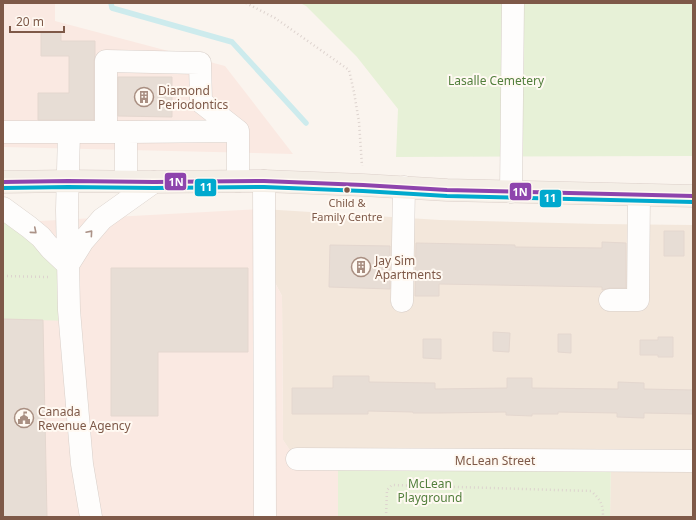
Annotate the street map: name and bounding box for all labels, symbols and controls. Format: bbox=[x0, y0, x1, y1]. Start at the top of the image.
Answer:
scale bar bbox=[10, 8, 64, 34]
text: 20 m bbox=[16, 13, 44, 30]
park label: Lasalle Cemetery bbox=[448, 72, 545, 89]
place label: Diamond Periodontics bbox=[158, 82, 229, 113]
building icon: Diamond Periodontics bbox=[133, 86, 155, 108]
line badge: 1N bbox=[164, 172, 187, 191]
text: 1N bbox=[168, 174, 184, 189]
line badge: 11 bbox=[194, 178, 217, 197]
text: 11 bbox=[200, 179, 212, 194]
line badge: 1N bbox=[509, 182, 532, 201]
text: 1N bbox=[512, 184, 528, 199]
marker: Child & Family Centre bbox=[342, 185, 352, 195]
line badge: 11 bbox=[539, 189, 562, 208]
text: 11 bbox=[544, 190, 556, 205]
place label: Child & Family Centre bbox=[312, 195, 382, 224]
one-way arrow bbox=[30, 227, 37, 234]
one-way arrow bbox=[85, 230, 92, 238]
place label: Jay Sim Apartments bbox=[374, 252, 442, 283]
building icon: Jay Sim Apartments bbox=[350, 256, 372, 278]
place label: Canada Revenue Agency bbox=[38, 403, 132, 434]
public building icon: Canada Revenue Agency bbox=[13, 407, 35, 429]
street label: McLean Street bbox=[455, 452, 536, 469]
park label: McLean Playground bbox=[398, 475, 462, 506]

